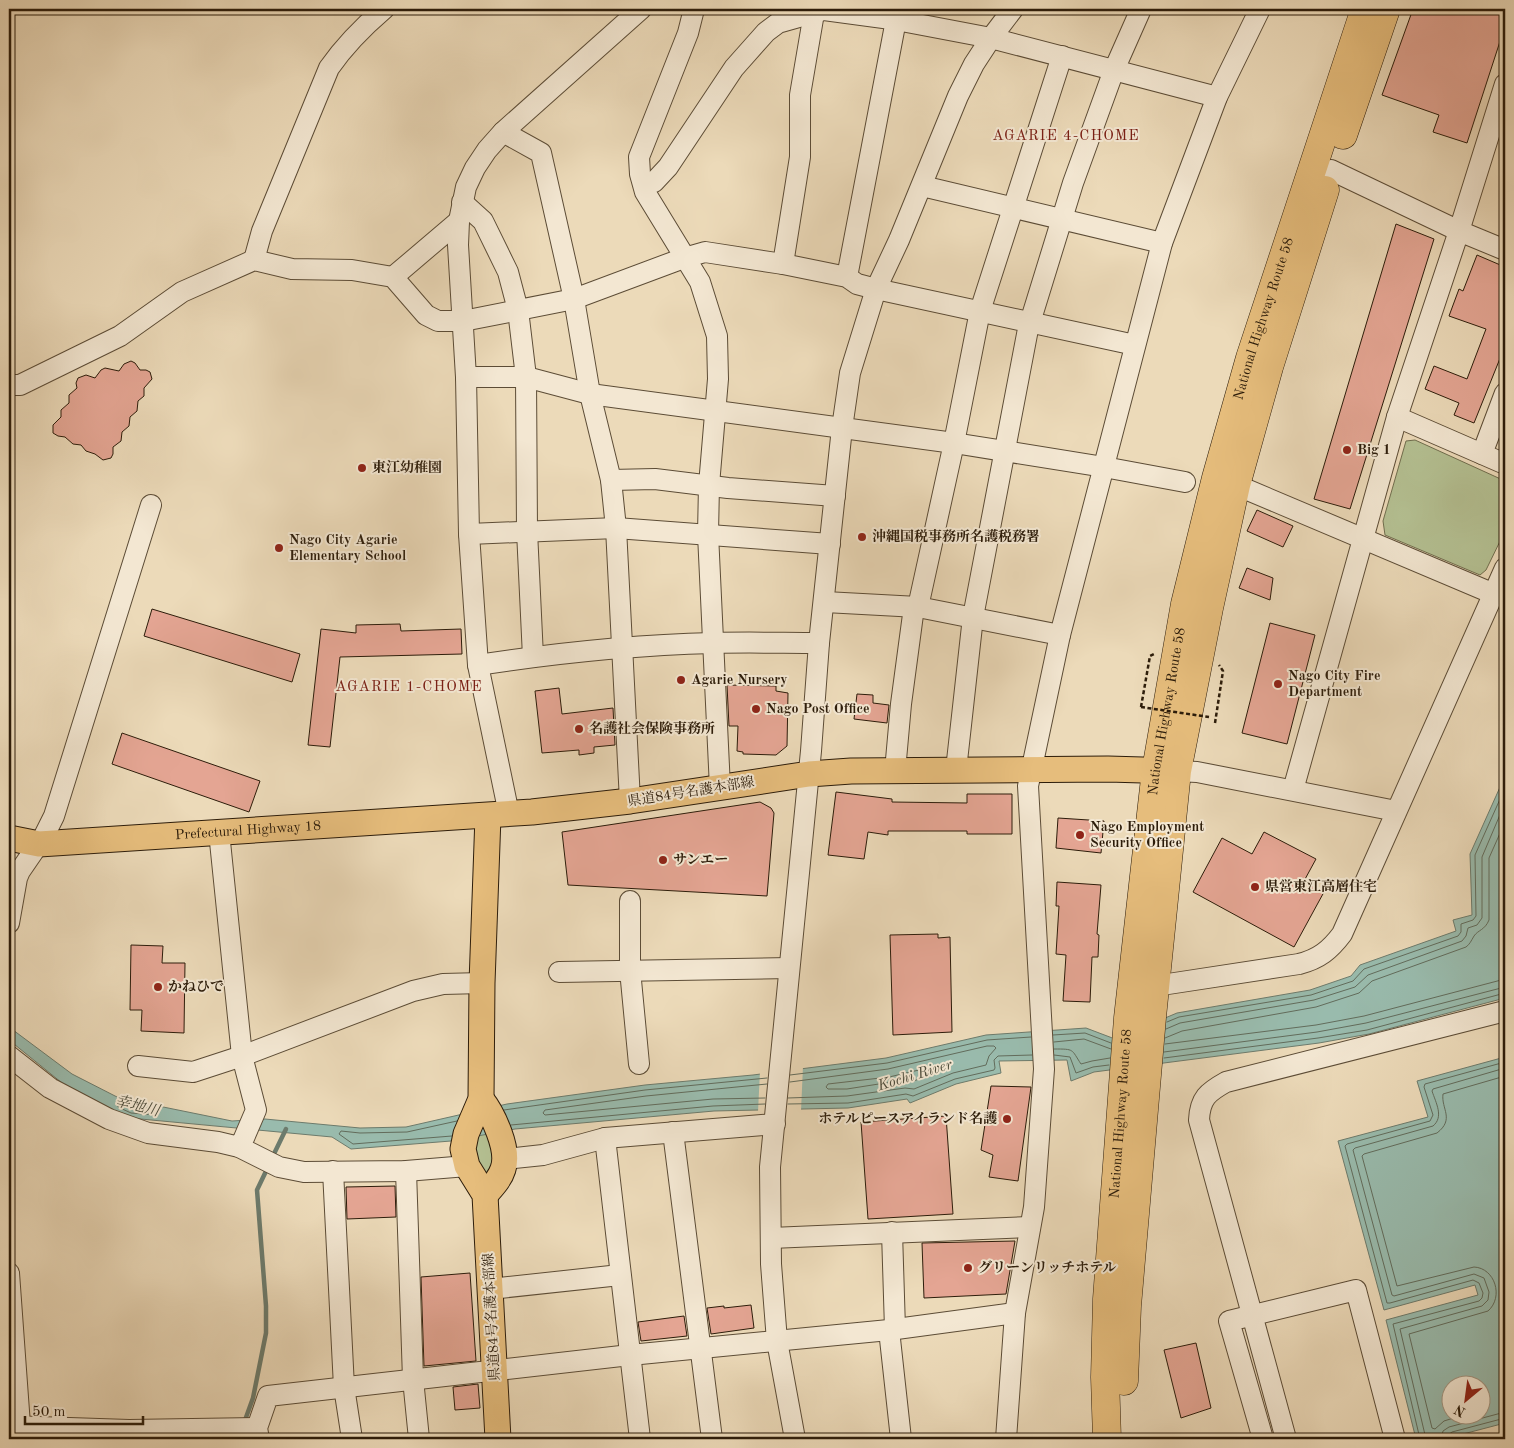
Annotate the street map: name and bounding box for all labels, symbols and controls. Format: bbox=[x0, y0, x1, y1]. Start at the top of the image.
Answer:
district label: AGARIE 4-CHOME bbox=[992, 129, 1140, 144]
street label: National Highway Route 58 bbox=[1231, 236, 1296, 402]
place label: Big 1 bbox=[1357, 443, 1391, 457]
marker: Big 1 bbox=[1341, 444, 1353, 456]
place label: 東江幼稚園 bbox=[372, 459, 442, 475]
marker: 東江幼稚園 bbox=[356, 462, 368, 474]
place label: 沖縄国税事務所名護税務署 bbox=[872, 528, 1040, 544]
marker: 沖縄国税事務所名護税務署 bbox=[856, 531, 868, 543]
place label: Nago City Agarie Elementary School bbox=[289, 533, 406, 563]
marker: Nago City Agarie Elementary School bbox=[273, 542, 285, 554]
street label: National Highway Route 58 bbox=[1146, 626, 1188, 796]
place label: Nago City Fire Department bbox=[1288, 669, 1380, 699]
place label: Agarie Nursery bbox=[691, 673, 788, 687]
marker: Agarie Nursery bbox=[675, 674, 687, 686]
marker: Nago City Fire Department bbox=[1272, 678, 1284, 690]
district label: AGARIE 1-CHOME bbox=[335, 680, 483, 695]
place label: Nago Post Office bbox=[766, 702, 870, 716]
marker: Nago Post Office bbox=[750, 703, 762, 715]
place label: 名護社会保険事務所 bbox=[589, 720, 715, 736]
marker: 名護社会保険事務所 bbox=[573, 723, 585, 735]
street label: 県道84号名護本部線 bbox=[626, 774, 755, 809]
street label: Prefectural Highway 18 bbox=[174, 819, 321, 842]
place label: Nago Employment Security Office bbox=[1090, 820, 1204, 850]
marker: Nago Employment Security Office bbox=[1074, 829, 1086, 841]
place label: サンエー bbox=[673, 852, 728, 867]
marker: サンエー bbox=[657, 854, 669, 866]
place label: 県営東江高層住宅 bbox=[1265, 878, 1377, 894]
marker: 県営東江高層住宅 bbox=[1249, 881, 1261, 893]
place label: かねひで bbox=[168, 979, 224, 994]
marker: かねひで bbox=[152, 981, 164, 993]
street label: National Highway Route 58 bbox=[1108, 1028, 1134, 1199]
water label: Kochi River bbox=[875, 1057, 955, 1095]
water label: 幸地川 bbox=[113, 1092, 163, 1120]
place label: ホテルピースアイランド名護 bbox=[818, 1111, 998, 1126]
marker: ホテルピースアイランド名護 bbox=[1001, 1113, 1013, 1125]
street label: 県道84号名護本部線 bbox=[481, 1253, 502, 1381]
place label: グリーンリッチホテル bbox=[978, 1260, 1116, 1275]
marker: グリーンリッチホテル bbox=[962, 1262, 974, 1274]
north arrow bbox=[1442, 1376, 1492, 1426]
scale bar bbox=[25, 1393, 142, 1425]
text: N bbox=[1452, 1402, 1468, 1419]
text: 50 m bbox=[32, 1405, 66, 1420]

